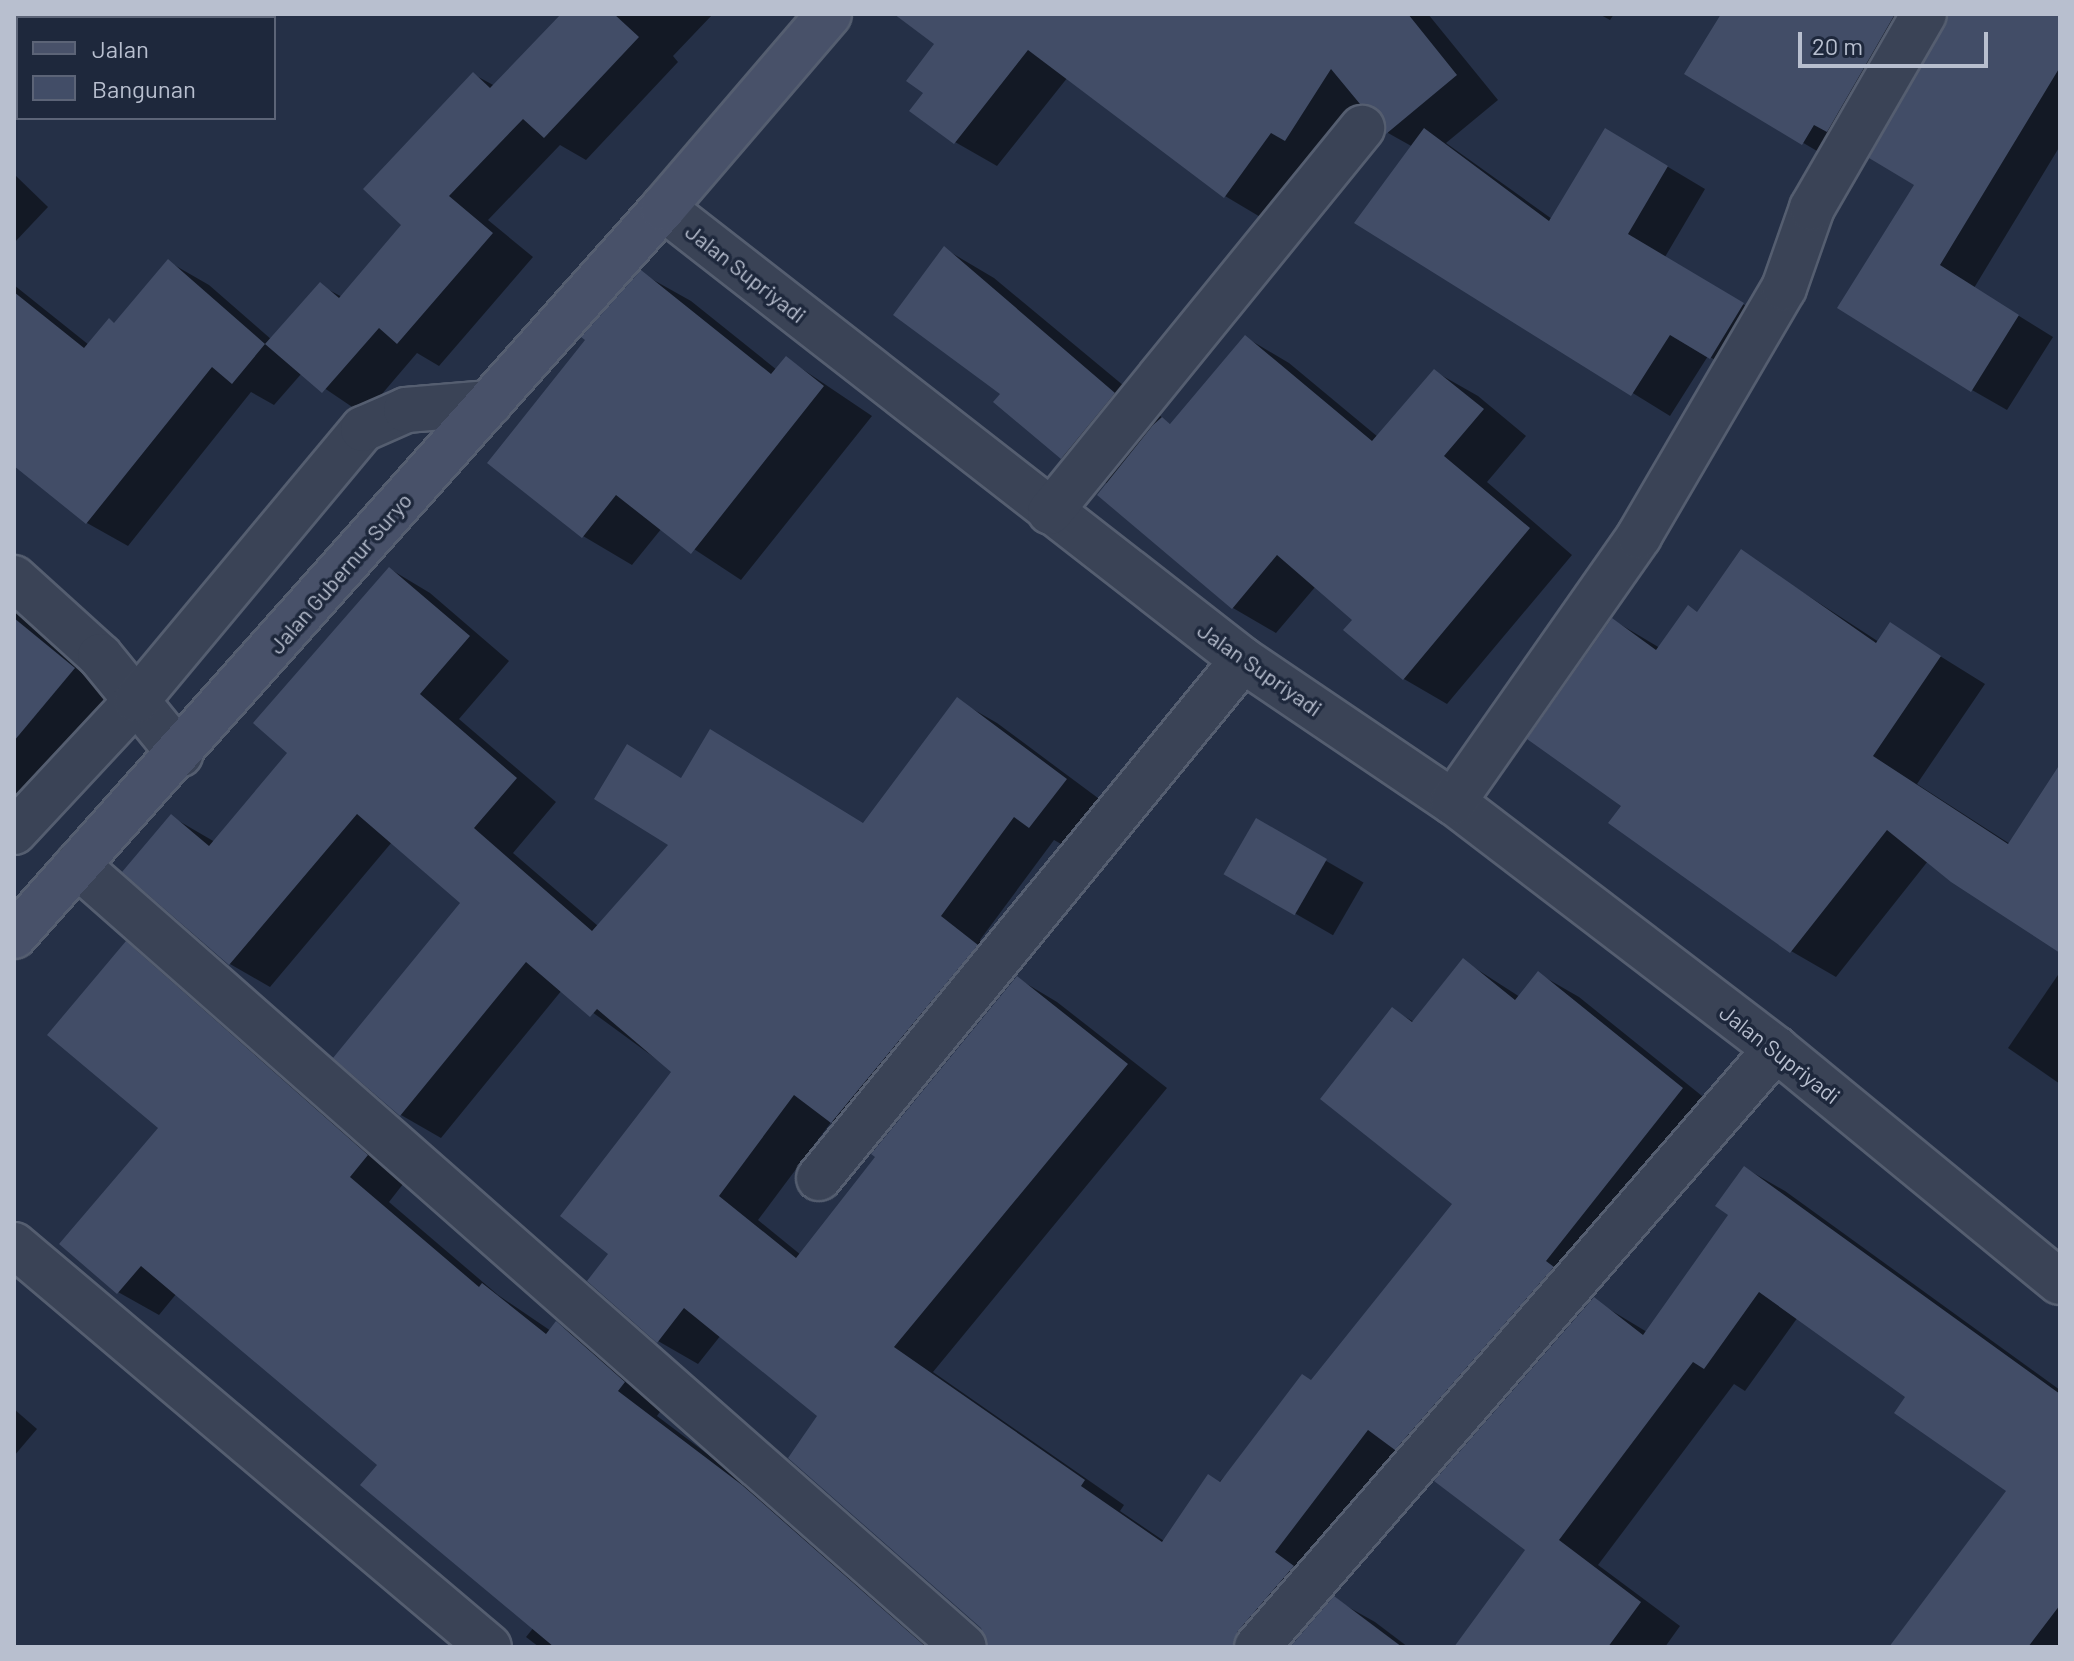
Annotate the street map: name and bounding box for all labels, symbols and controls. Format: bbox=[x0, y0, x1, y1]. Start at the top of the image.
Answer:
legend bbox=[16, 16, 276, 120]
scale bar bbox=[1802, 16, 1992, 66]
text: 20 m bbox=[1812, 31, 1863, 60]
text: Jalan bbox=[92, 34, 149, 63]
text: Bangunan bbox=[92, 74, 196, 103]
street label: Jalan Supriyadi bbox=[680, 218, 812, 328]
street label: Jalan Gubernur Suryo bbox=[263, 487, 417, 659]
street label: Jalan Supriyadi bbox=[1193, 616, 1327, 722]
street label: Jalan Supriyadi bbox=[1714, 999, 1846, 1109]

